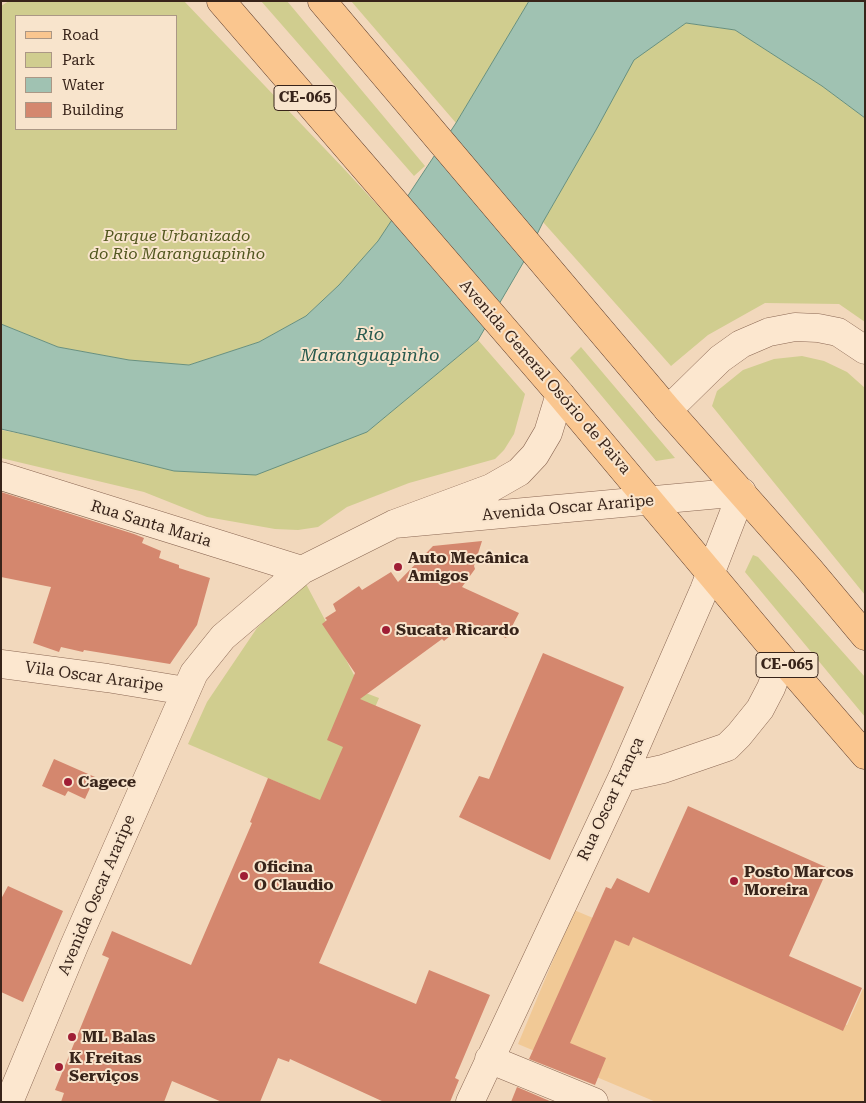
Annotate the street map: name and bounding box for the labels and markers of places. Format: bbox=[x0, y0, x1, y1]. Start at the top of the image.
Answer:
place label: Auto Mecânica Amigos bbox=[408, 548, 529, 586]
marker: Auto Mecânica Amigos bbox=[392, 561, 404, 573]
place label: Sucata Ricardo bbox=[396, 620, 519, 640]
marker: Sucata Ricardo bbox=[380, 624, 392, 636]
place label: Cagece bbox=[78, 772, 136, 792]
marker: Cagece bbox=[62, 776, 74, 788]
place label: Oficina O Claudio bbox=[254, 857, 334, 895]
place label: Posto Marcos Moreira bbox=[744, 862, 854, 900]
marker: Oficina O Claudio bbox=[238, 870, 250, 882]
marker: Posto Marcos Moreira bbox=[728, 875, 740, 887]
place label: ML Balas bbox=[82, 1027, 156, 1047]
marker: ML Balas bbox=[66, 1031, 78, 1043]
place label: K Freitas Serviços bbox=[69, 1048, 142, 1086]
marker: K Freitas Serviços bbox=[53, 1061, 65, 1073]

